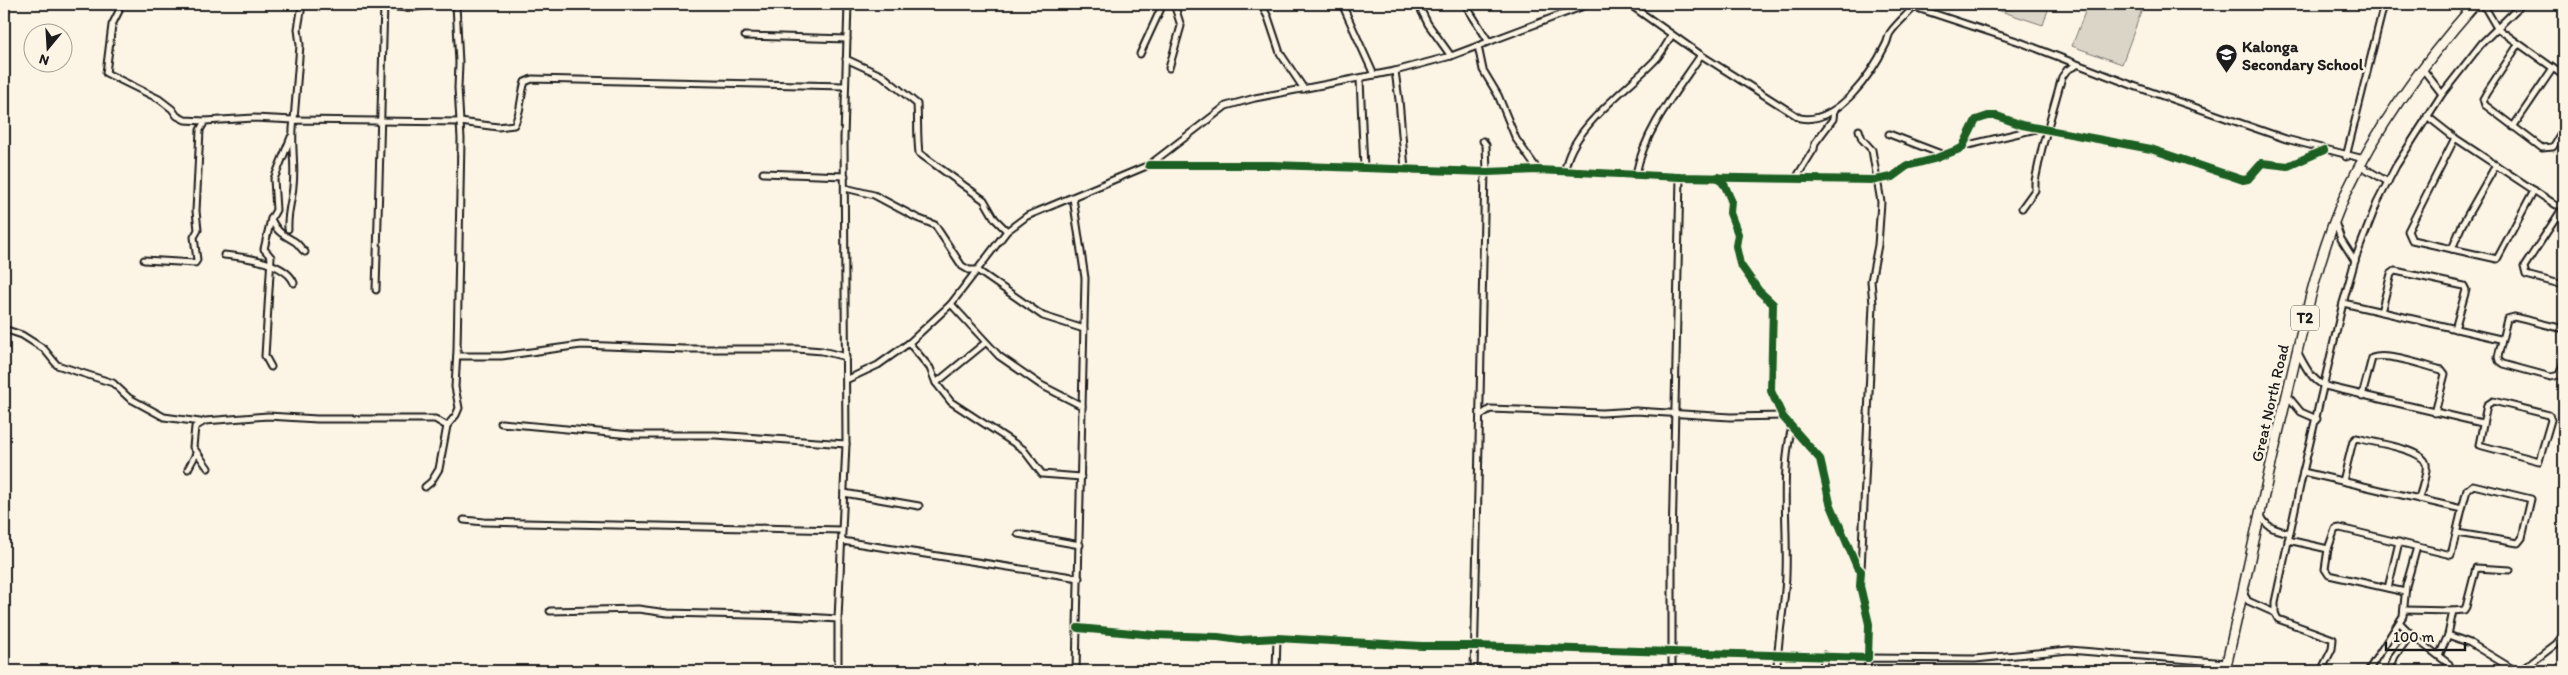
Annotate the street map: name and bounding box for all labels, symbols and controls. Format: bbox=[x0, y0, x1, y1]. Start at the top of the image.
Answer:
north arrow bbox=[22, 22, 72, 72]
place label: Kalonga Secondary School bbox=[2242, 37, 2364, 75]
school or university icon: Kalonga Secondary School bbox=[2214, 43, 2238, 74]
text: N bbox=[37, 50, 51, 69]
road number: T2 bbox=[2291, 306, 2319, 330]
street label: Great North Road bbox=[2247, 342, 2293, 464]
scale bar bbox=[2386, 620, 2464, 652]
text: 100 m bbox=[2393, 628, 2435, 646]

